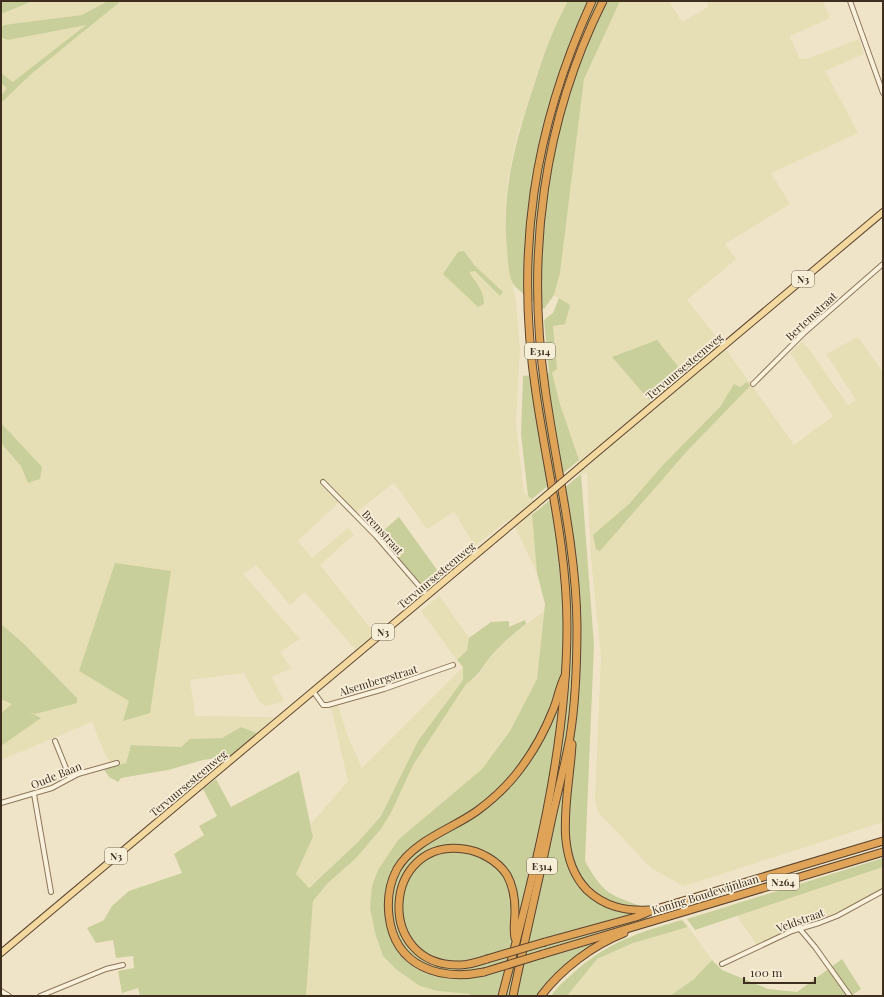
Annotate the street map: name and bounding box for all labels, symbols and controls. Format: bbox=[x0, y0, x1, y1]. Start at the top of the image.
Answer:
road number: N3 bbox=[792, 271, 814, 287]
street label: Bertemstraat bbox=[782, 288, 840, 344]
street label: Tervuursesteenweg bbox=[642, 329, 726, 403]
road number: E314 bbox=[525, 343, 555, 359]
street label: Bremstraat bbox=[359, 506, 407, 558]
street label: Tervuursesteenweg bbox=[394, 538, 478, 612]
road number: N3 bbox=[372, 624, 394, 640]
street label: Alsembergstraat bbox=[336, 661, 419, 699]
street label: Tervuursesteenweg bbox=[146, 746, 230, 820]
street label: Oude Baan bbox=[28, 758, 84, 792]
road number: N3 bbox=[105, 848, 127, 864]
road number: E314 bbox=[527, 858, 557, 874]
street label: Koning Boudewijnlaan bbox=[650, 870, 761, 917]
road number: N264 bbox=[767, 874, 799, 890]
street label: Veldstraat bbox=[773, 904, 826, 936]
scale bar bbox=[744, 959, 815, 985]
text: 100 m bbox=[750, 964, 783, 980]

